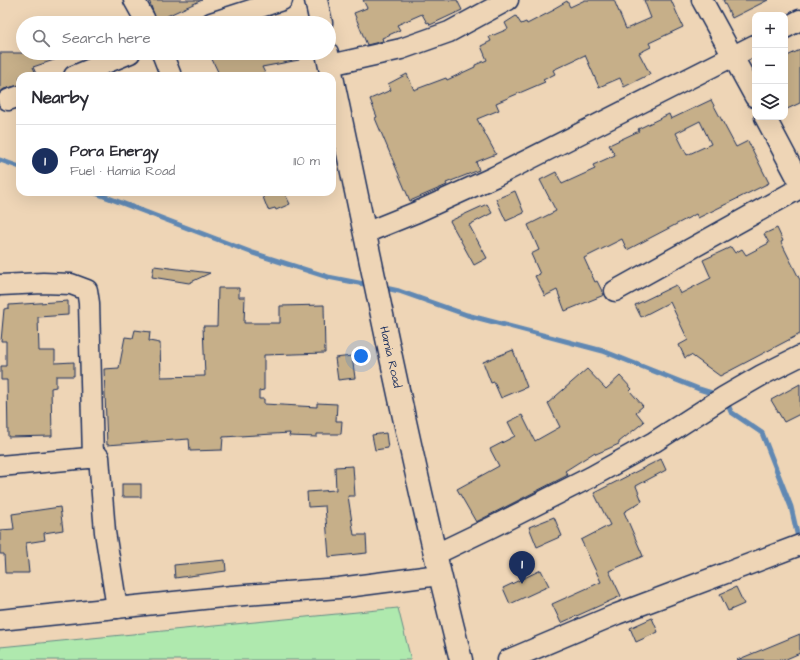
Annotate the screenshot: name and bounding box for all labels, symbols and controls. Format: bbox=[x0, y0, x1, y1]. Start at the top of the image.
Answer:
map controls bbox=[752, 12, 788, 120]
button: + bbox=[752, 12, 788, 48]
search box bbox=[16, 16, 336, 60]
icon: search bbox=[30, 27, 52, 49]
text: Search here bbox=[62, 28, 151, 49]
button: − bbox=[752, 48, 788, 84]
button: layers bbox=[752, 84, 788, 120]
text: Nearby bbox=[32, 86, 89, 110]
text: Pora Energy bbox=[70, 141, 159, 162]
text: 1 bbox=[44, 152, 46, 170]
text: 110 m bbox=[293, 152, 320, 170]
text: Fuel · Hamia Road bbox=[70, 162, 175, 180]
street label: Hamia Road bbox=[375, 325, 406, 390]
your location bbox=[351, 346, 371, 366]
pin: 1 bbox=[509, 551, 535, 584]

